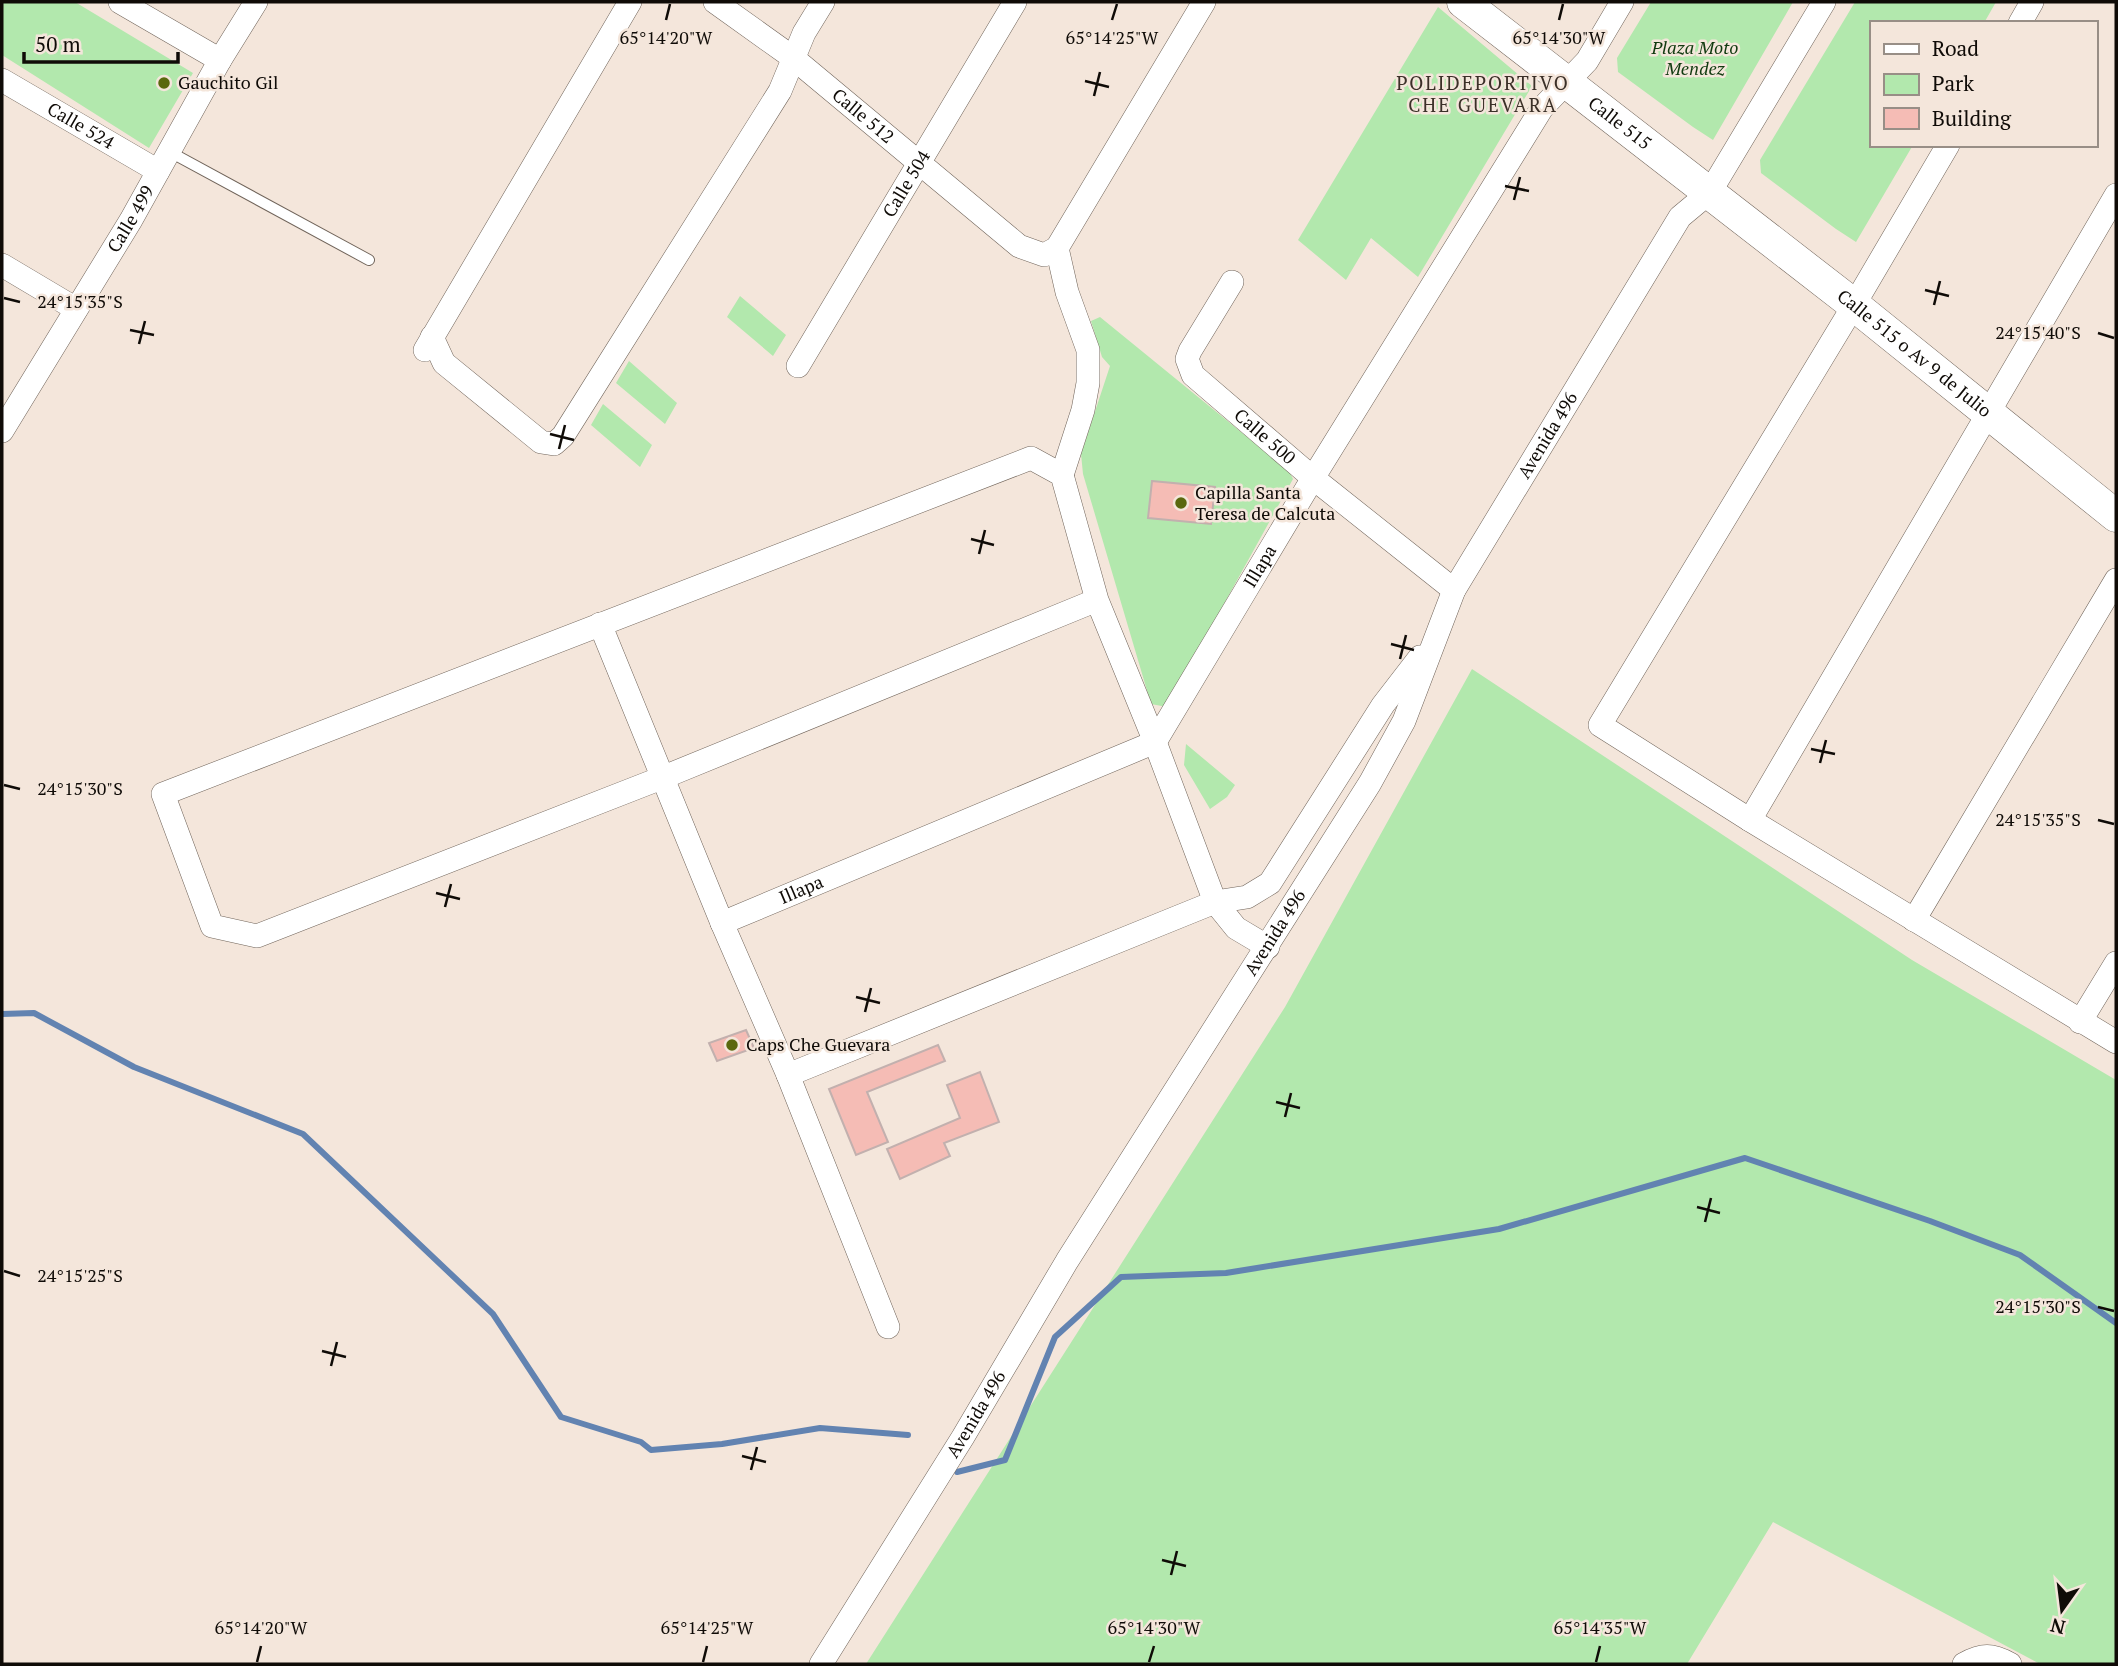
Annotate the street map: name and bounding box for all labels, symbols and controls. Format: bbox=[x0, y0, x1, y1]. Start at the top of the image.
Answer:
scale bar bbox=[24, 21, 178, 65]
legend bbox=[1870, 21, 2097, 147]
text: 65°14'20"W bbox=[620, 25, 713, 49]
text: 65°14'25"W bbox=[1066, 25, 1159, 49]
text: 65°14'30"W bbox=[1513, 25, 1606, 49]
text: 50 m bbox=[35, 30, 81, 58]
text: Road bbox=[1932, 34, 1979, 62]
park label: Plaza Moto Mendez bbox=[1651, 35, 1738, 80]
text: Park bbox=[1932, 69, 1974, 97]
place label: Gauchito Gil bbox=[178, 70, 278, 94]
district label: POLIDEPORTIVO CHE GUEVARA bbox=[1396, 70, 1570, 117]
marker: Gauchito Gil bbox=[156, 75, 172, 91]
street label: Calle 512 bbox=[828, 83, 900, 148]
street label: Calle 515 bbox=[1584, 90, 1657, 155]
street label: Calle 524 bbox=[43, 96, 119, 154]
text: Building bbox=[1932, 104, 2012, 132]
street label: Calle 504 bbox=[876, 145, 935, 221]
street label: Calle 499 bbox=[101, 181, 159, 257]
street label: Calle 515 o Av 9 de Julio bbox=[1833, 283, 1997, 422]
text: 24°15'35"S bbox=[37, 289, 123, 313]
text: 24°15'40"S bbox=[1995, 320, 2081, 344]
street label: Avenida 496 bbox=[1511, 387, 1583, 483]
street label: Calle 500 bbox=[1230, 403, 1301, 469]
place label: Capilla Santa Teresa de Calcuta bbox=[1195, 480, 1335, 525]
marker: Capilla Santa Teresa de Calcuta bbox=[1173, 495, 1189, 511]
street label: Illapa bbox=[1237, 540, 1281, 592]
text: 24°15'30"S bbox=[37, 776, 123, 800]
text: 24°15'35"S bbox=[1995, 807, 2081, 831]
street label: Illapa bbox=[775, 869, 827, 909]
street label: Avenida 496 bbox=[1238, 884, 1311, 980]
place label: Caps Che Guevara bbox=[746, 1032, 890, 1056]
marker: Caps Che Guevara bbox=[724, 1037, 740, 1053]
text: 24°15'25"S bbox=[37, 1263, 123, 1287]
text: 24°15'30"S bbox=[1995, 1294, 2081, 1318]
street label: Avenida 496 bbox=[940, 1366, 1011, 1462]
north arrow bbox=[2027, 1575, 2097, 1645]
text: N bbox=[2047, 1613, 2068, 1641]
text: 65°14'20"W bbox=[215, 1615, 308, 1639]
text: 65°14'25"W bbox=[661, 1615, 754, 1639]
text: 65°14'30"W bbox=[1108, 1615, 1201, 1639]
text: 65°14'35"W bbox=[1554, 1615, 1647, 1639]

